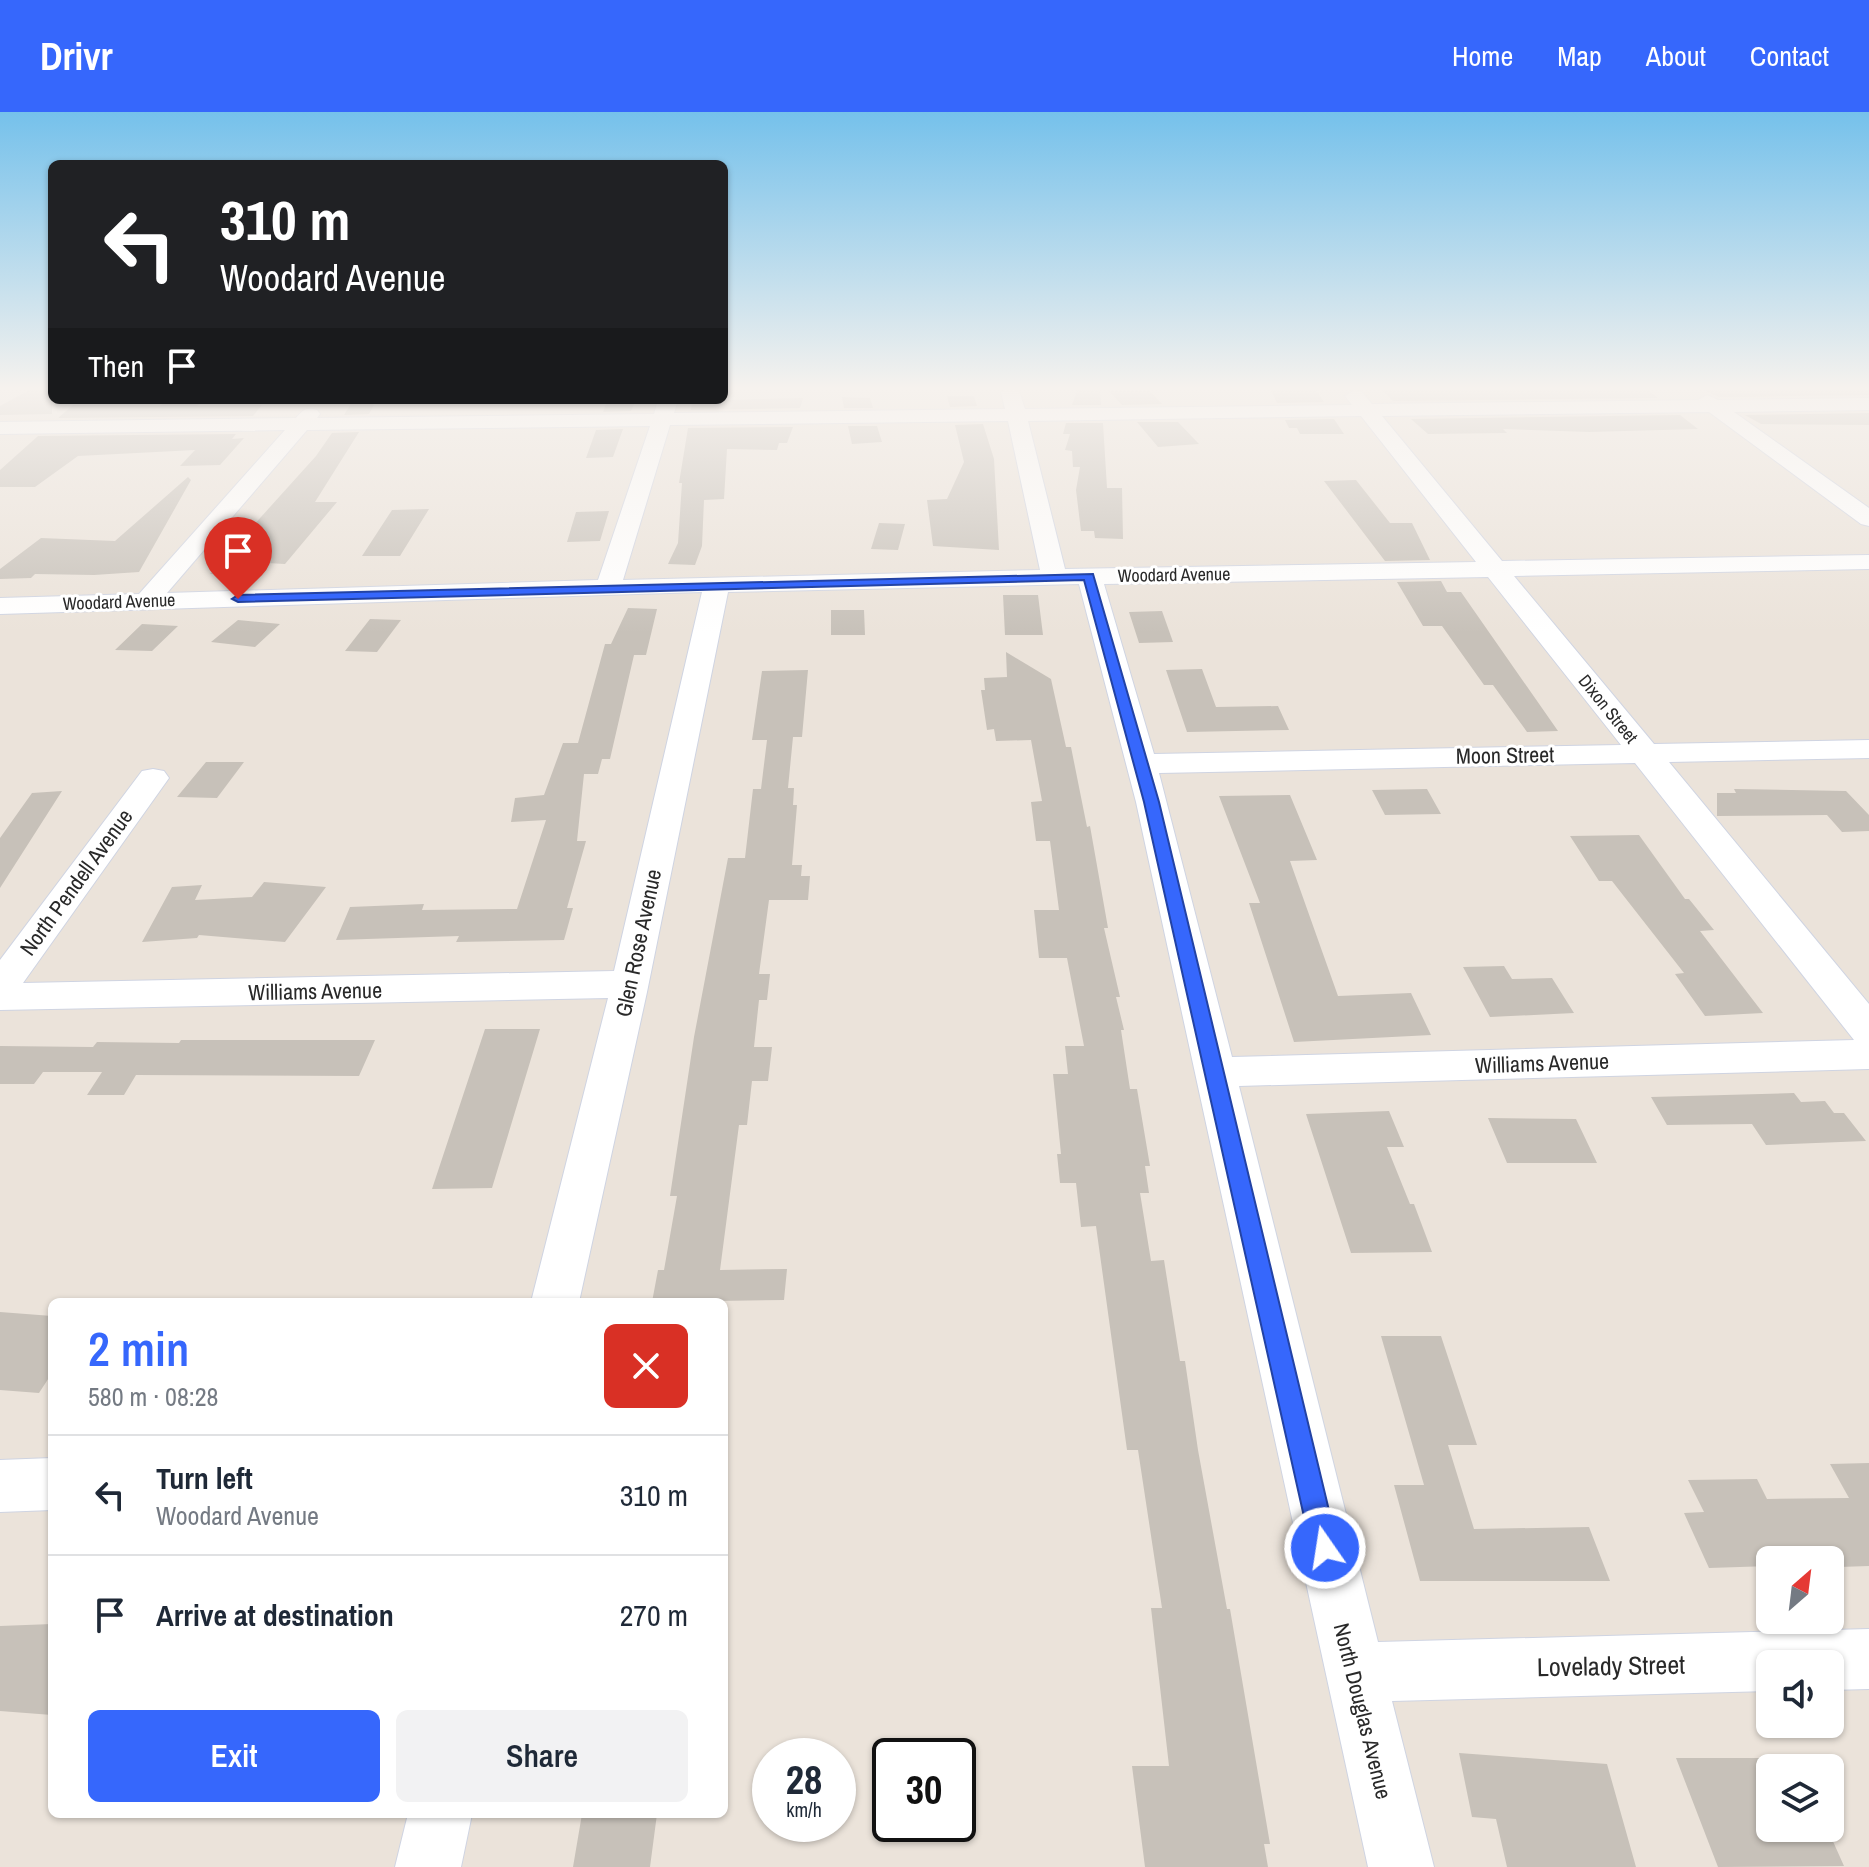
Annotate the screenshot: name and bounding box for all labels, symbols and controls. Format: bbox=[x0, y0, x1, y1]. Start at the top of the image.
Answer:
text: Drivr bbox=[40, 31, 113, 82]
text: Home bbox=[1452, 37, 1513, 75]
text: Map bbox=[1557, 37, 1602, 75]
text: About bbox=[1646, 37, 1706, 75]
text: Contact bbox=[1750, 37, 1829, 75]
text: 310 m bbox=[220, 182, 350, 257]
icon: left bbox=[88, 192, 192, 296]
text: Woodard Avenue bbox=[220, 254, 445, 302]
icon: arrive bbox=[160, 344, 204, 388]
text: Then bbox=[88, 346, 144, 386]
pin bbox=[204, 517, 272, 599]
icon: arrive bbox=[216, 529, 260, 573]
street label: Woodard Avenue bbox=[1117, 561, 1231, 588]
street label: Woodard Avenue bbox=[62, 587, 176, 616]
street label: Dixon Street bbox=[1573, 669, 1644, 748]
street label: Moon Street bbox=[1456, 739, 1554, 771]
street label: North Pendell Avenue bbox=[13, 803, 139, 961]
street label: Glen Rose Avenue bbox=[608, 866, 668, 1020]
street label: Williams Avenue bbox=[248, 975, 382, 1007]
street label: Williams Avenue bbox=[1474, 1046, 1610, 1080]
text: 2 min bbox=[88, 1316, 189, 1381]
button: close bbox=[604, 1324, 688, 1408]
text: 580 m · 08:28 bbox=[88, 1379, 218, 1414]
text: Turn left bbox=[156, 1458, 253, 1498]
icon: left bbox=[88, 1473, 132, 1517]
text: 310 m bbox=[620, 1475, 688, 1515]
text: Woodard Avenue bbox=[156, 1498, 319, 1533]
position arrow bbox=[1283, 1506, 1367, 1590]
north arrow bbox=[1756, 1546, 1844, 1634]
map controls bbox=[1756, 1546, 1844, 1842]
icon: arrive bbox=[88, 1593, 132, 1637]
text: Arrive at destination bbox=[156, 1595, 394, 1635]
text: 270 m bbox=[620, 1595, 688, 1635]
street label: North Douglas Avenue bbox=[1327, 1620, 1399, 1802]
street label: Lovelady Street bbox=[1537, 1647, 1685, 1684]
button: sound bbox=[1756, 1650, 1844, 1738]
button: Exit bbox=[88, 1710, 380, 1802]
button: Share bbox=[396, 1710, 688, 1802]
speed limit sign: 30 bbox=[872, 1738, 976, 1842]
text: 28 bbox=[786, 1753, 822, 1806]
button: layers bbox=[1756, 1754, 1844, 1842]
text: km/h bbox=[786, 1796, 822, 1823]

